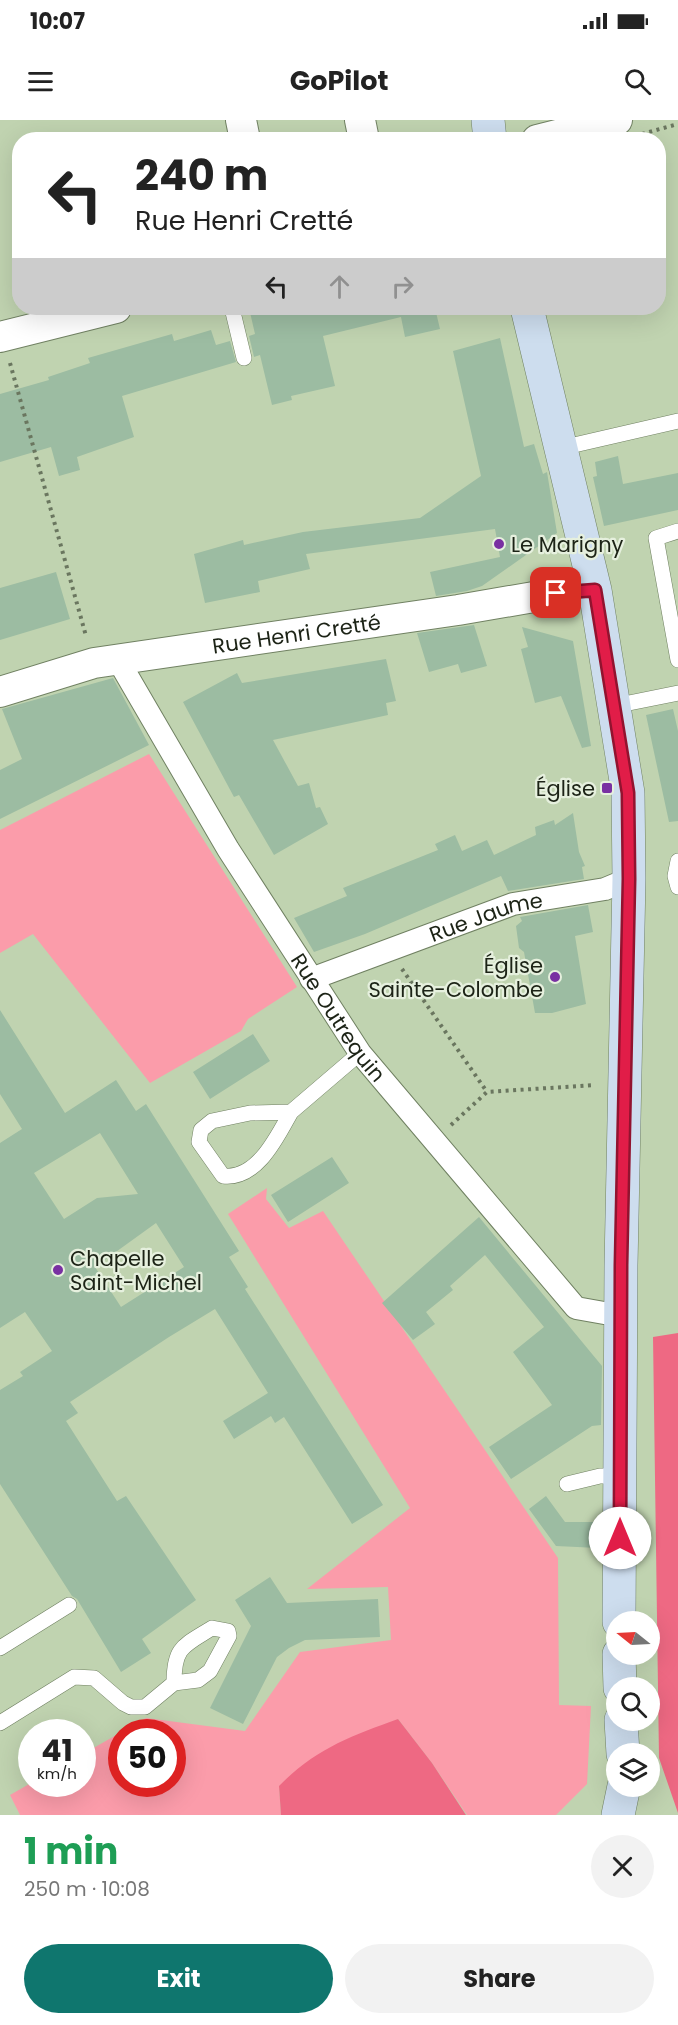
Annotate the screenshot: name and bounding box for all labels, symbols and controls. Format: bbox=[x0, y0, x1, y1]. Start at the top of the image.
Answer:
text: 10:07 bbox=[30, 6, 85, 37]
text: GoPilot bbox=[290, 62, 388, 99]
icon: menu bbox=[24, 65, 57, 98]
icon: search bbox=[621, 65, 654, 98]
text: 240 m bbox=[135, 146, 268, 205]
icon: left bbox=[36, 156, 114, 234]
text: Rue Henri Cretté bbox=[135, 202, 353, 239]
icon: left bbox=[260, 270, 293, 303]
icon: ahead bbox=[323, 270, 356, 303]
icon: right bbox=[386, 270, 419, 303]
place label: Le Marigny bbox=[511, 530, 624, 559]
marker: Le Marigny bbox=[492, 537, 506, 551]
pin bbox=[530, 567, 581, 618]
icon: arrive bbox=[539, 576, 572, 609]
street label: Rue Henri Cretté bbox=[210, 607, 383, 660]
place label: Église bbox=[536, 774, 595, 803]
marker: Église bbox=[600, 781, 614, 795]
street label: Rue Jaume bbox=[425, 885, 545, 948]
street label: Rue Outrequin bbox=[285, 947, 393, 1088]
place label: Église Sainte-Colombe bbox=[369, 951, 543, 1004]
marker: Église Sainte-Colombe bbox=[548, 970, 562, 984]
place label: Chapelle Saint-Michel bbox=[70, 1244, 202, 1297]
marker: Chapelle Saint-Michel bbox=[51, 1263, 65, 1277]
position arrow bbox=[588, 1506, 652, 1570]
north arrow bbox=[606, 1611, 660, 1665]
map controls bbox=[606, 1611, 660, 1797]
button: search bbox=[606, 1677, 660, 1731]
speed limit sign: 50 bbox=[108, 1719, 186, 1797]
text: 41 bbox=[41, 1729, 73, 1772]
button: layers bbox=[606, 1743, 660, 1797]
text: km/h bbox=[37, 1763, 77, 1784]
text: 1 min bbox=[24, 1826, 118, 1877]
button: close bbox=[591, 1835, 654, 1898]
text: 250 m · 10:08 bbox=[24, 1875, 150, 1903]
button: Exit bbox=[24, 1944, 333, 2013]
button: Share bbox=[345, 1944, 654, 2013]

